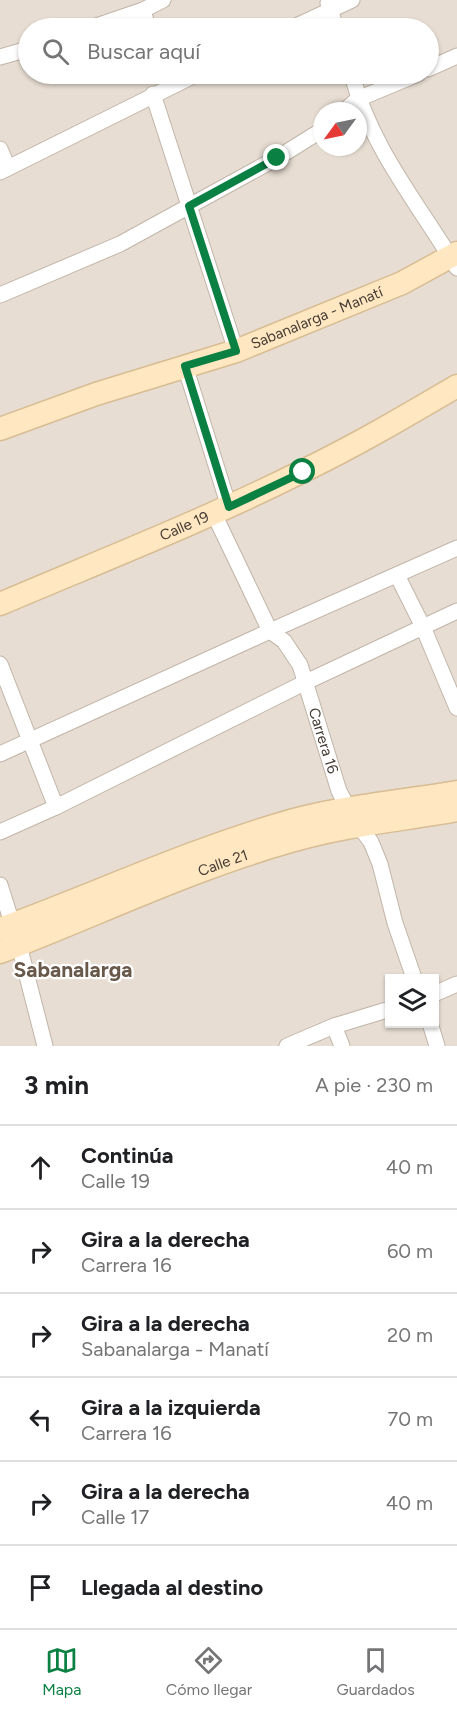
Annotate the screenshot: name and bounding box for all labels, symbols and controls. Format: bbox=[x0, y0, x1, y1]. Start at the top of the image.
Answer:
search box bbox=[18, 18, 439, 84]
icon: search bbox=[39, 35, 72, 68]
text: Buscar aquí bbox=[87, 38, 200, 65]
north arrow bbox=[313, 102, 367, 156]
route end bbox=[263, 144, 289, 170]
street label: Sabanalarga - Manatí bbox=[248, 282, 387, 353]
route start bbox=[289, 458, 315, 484]
street label: Calle 19 bbox=[157, 508, 212, 545]
street label: Carrera 16 bbox=[305, 706, 342, 776]
street label: Calle 21 bbox=[195, 846, 250, 880]
district label: Sabanalarga bbox=[14, 957, 132, 982]
map controls bbox=[385, 974, 439, 1028]
button: layers bbox=[385, 974, 439, 1028]
text: 3 min bbox=[24, 1069, 89, 1101]
text: A pie · 230 m bbox=[315, 1073, 433, 1097]
text: Continúa bbox=[81, 1142, 174, 1169]
icon: ahead bbox=[24, 1151, 57, 1184]
text: 40 m bbox=[386, 1155, 433, 1179]
text: Calle 19 bbox=[81, 1169, 150, 1193]
text: Gira a la derecha bbox=[81, 1226, 250, 1253]
icon: right bbox=[24, 1235, 57, 1268]
text: 60 m bbox=[387, 1239, 433, 1263]
text: Carrera 16 bbox=[81, 1253, 172, 1277]
text: Gira a la derecha bbox=[81, 1310, 250, 1337]
icon: right bbox=[24, 1319, 57, 1352]
text: 20 m bbox=[387, 1323, 433, 1347]
text: Sabanalarga - Manatí bbox=[81, 1337, 269, 1361]
text: Gira a la izquierda bbox=[81, 1394, 261, 1421]
icon: left bbox=[24, 1403, 57, 1436]
text: 70 m bbox=[387, 1407, 433, 1431]
text: Carrera 16 bbox=[81, 1421, 172, 1445]
text: Gira a la derecha bbox=[81, 1478, 250, 1505]
icon: right bbox=[24, 1487, 57, 1520]
text: 40 m bbox=[386, 1491, 433, 1515]
text: Calle 17 bbox=[81, 1505, 149, 1529]
icon: arrive bbox=[24, 1571, 57, 1604]
text: Llegada al destino bbox=[81, 1574, 263, 1601]
tab: Mapa bbox=[42, 1644, 81, 1699]
tab: Cómo llegar bbox=[166, 1644, 252, 1699]
tab: Guardados bbox=[337, 1644, 415, 1699]

